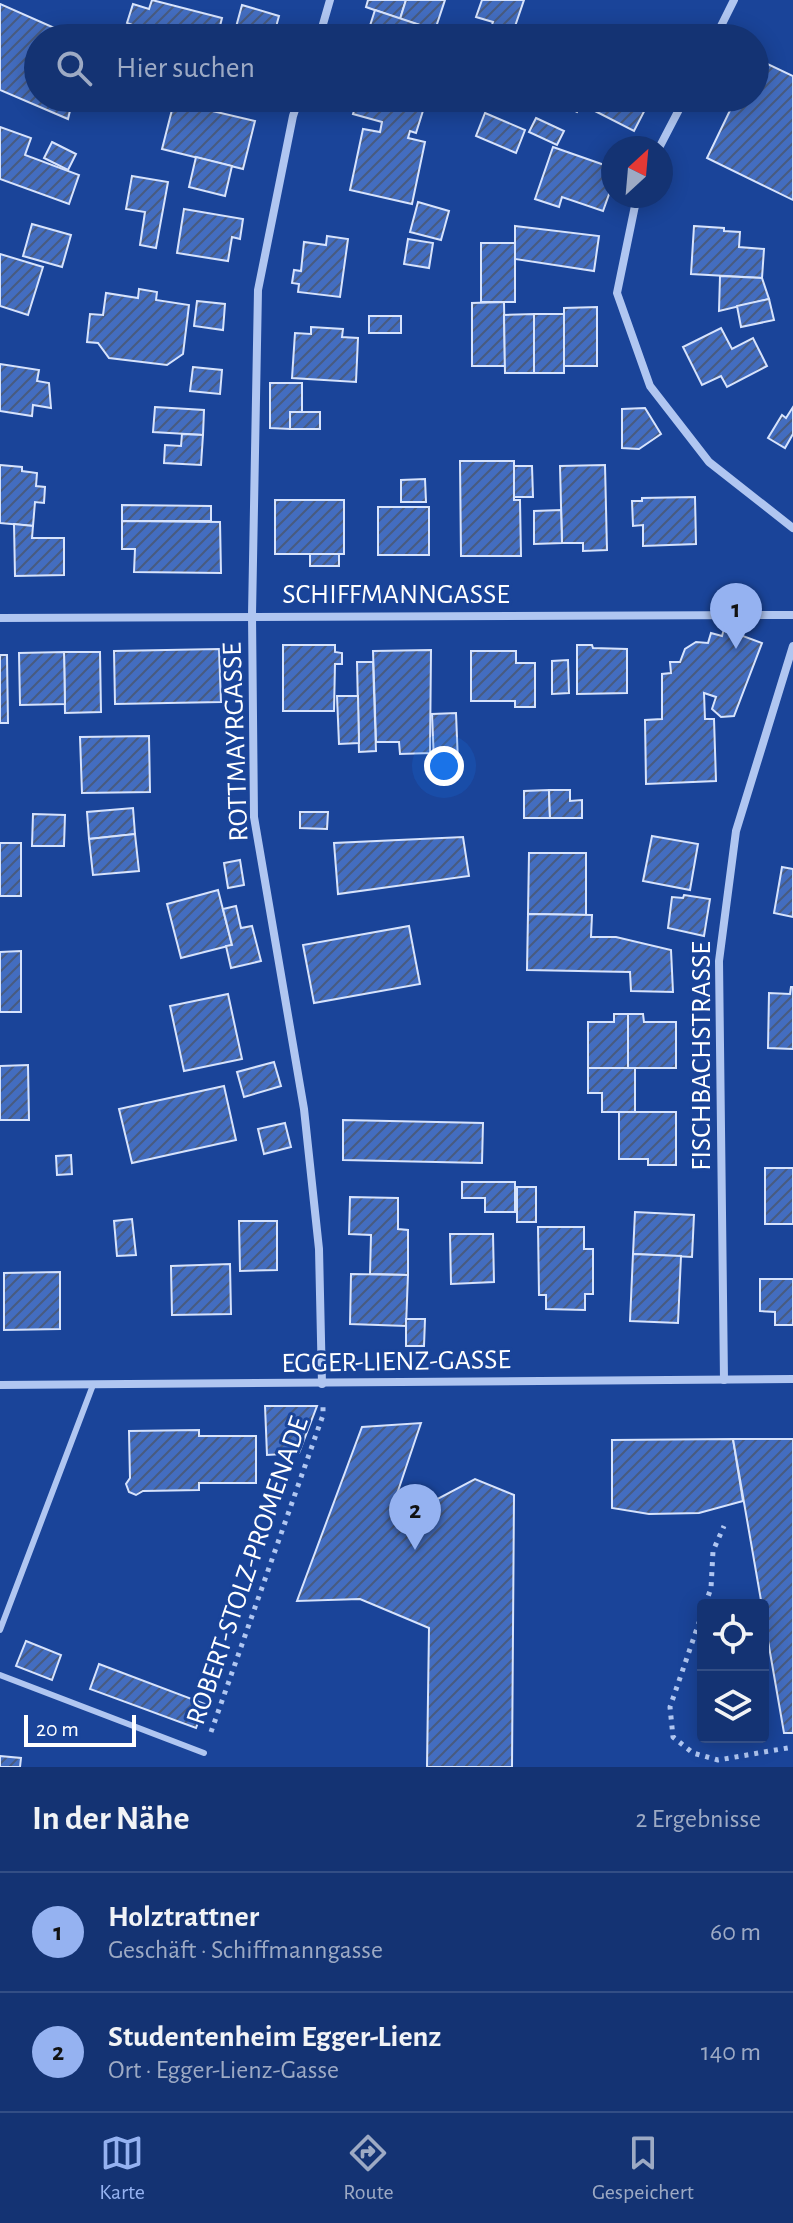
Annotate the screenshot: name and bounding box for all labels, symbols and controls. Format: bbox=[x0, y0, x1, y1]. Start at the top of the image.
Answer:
search box bbox=[24, 24, 769, 112]
icon: search bbox=[52, 46, 96, 90]
text: Hier suchen bbox=[116, 53, 255, 83]
north arrow bbox=[601, 136, 673, 208]
street label: SCHIFFMANNGASSE bbox=[282, 581, 510, 609]
pin: 1 bbox=[710, 583, 762, 649]
street label: ROTTMAYRGASSE bbox=[219, 642, 253, 842]
your location bbox=[424, 746, 464, 786]
street label: FISCHBACHSTRASSE bbox=[688, 941, 716, 1171]
street label: EGGER-LIENZ-GASSE bbox=[281, 1346, 511, 1378]
street label: ROBERT-STOLZ-PROMENADE bbox=[182, 1413, 314, 1728]
pin: 2 bbox=[389, 1484, 441, 1550]
map controls bbox=[697, 1599, 769, 1743]
button: locate bbox=[697, 1599, 769, 1671]
button: layers bbox=[697, 1671, 769, 1743]
scale bar bbox=[24, 1711, 136, 1747]
text: 20 m bbox=[36, 1718, 79, 1740]
text: In der Nähe bbox=[32, 1802, 189, 1836]
text: 2 Ergebnisse bbox=[636, 1806, 761, 1832]
text: Holztrattner bbox=[108, 1902, 259, 1932]
text: 1 bbox=[53, 1919, 63, 1945]
text: 60 m bbox=[710, 1919, 761, 1945]
text: Geschäft · Schiffmanngasse bbox=[108, 1937, 383, 1963]
text: Studentenheim Egger-Lienz bbox=[108, 2022, 441, 2052]
text: 2 bbox=[52, 2039, 64, 2065]
text: 140 m bbox=[701, 2039, 761, 2065]
text: Ort · Egger-Lienz-Gasse bbox=[108, 2057, 339, 2083]
tab: Karte bbox=[99, 2131, 145, 2205]
tab: Route bbox=[343, 2131, 394, 2205]
tab: Gespeichert bbox=[592, 2131, 694, 2205]

